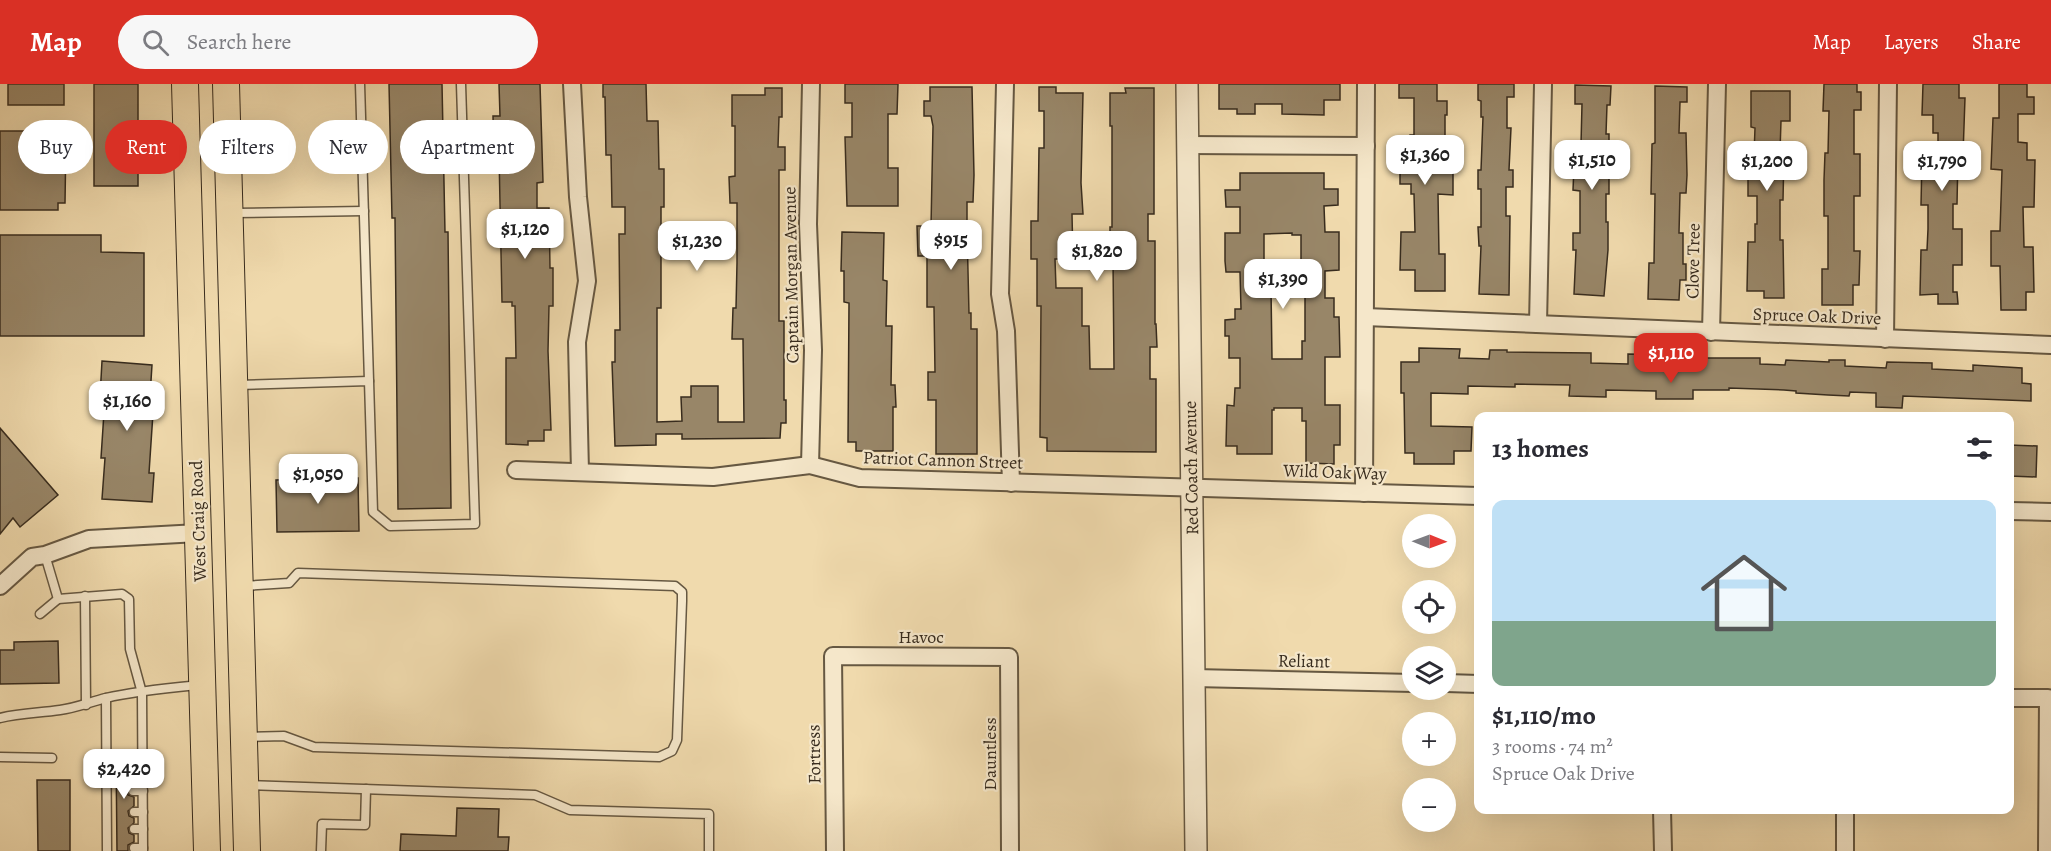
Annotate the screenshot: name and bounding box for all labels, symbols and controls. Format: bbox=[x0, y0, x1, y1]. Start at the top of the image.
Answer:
search box bbox=[118, 15, 538, 69]
text: Map bbox=[30, 23, 82, 61]
icon: search bbox=[139, 26, 172, 59]
text: Search here bbox=[187, 27, 291, 57]
text: Map bbox=[1812, 28, 1851, 56]
text: Layers bbox=[1884, 28, 1939, 56]
text: Share bbox=[1972, 28, 2021, 56]
chip: Buy bbox=[18, 120, 93, 174]
chip: Rent bbox=[105, 120, 187, 174]
chip: Filters bbox=[199, 120, 296, 174]
chip: New bbox=[308, 120, 388, 174]
chip: Apartment bbox=[400, 120, 535, 174]
pin: $1,360 bbox=[1376, 135, 1474, 186]
pin: $1,510 bbox=[1543, 140, 1641, 191]
text: $1,360 bbox=[1400, 141, 1450, 168]
pin: $1,200 bbox=[1718, 141, 1816, 192]
pin: $1,790 bbox=[1893, 141, 1991, 192]
text: $1,510 bbox=[1568, 146, 1616, 173]
text: $1,200 bbox=[1741, 147, 1793, 174]
text: $1,790 bbox=[1917, 147, 1967, 174]
street label: Captain Morgan Avenue bbox=[777, 186, 805, 364]
pin: $1,120 bbox=[476, 209, 574, 260]
text: $1,120 bbox=[501, 215, 549, 242]
pin: $915 bbox=[915, 220, 987, 271]
pin: $1,230 bbox=[648, 221, 746, 272]
street label: Clove Tree bbox=[1680, 223, 1706, 299]
text: $915 bbox=[934, 226, 968, 253]
text: $1,230 bbox=[672, 227, 722, 254]
pin: $1,820 bbox=[1048, 231, 1146, 282]
text: $1,820 bbox=[1071, 237, 1123, 264]
pin: $1,390 bbox=[1234, 259, 1332, 310]
text: $1,390 bbox=[1258, 265, 1308, 292]
street label: Spruce Oak Drive bbox=[1752, 302, 1882, 330]
pin: $1,110 bbox=[1622, 333, 1720, 384]
text: $1,110 bbox=[1648, 339, 1694, 366]
pin: $1,160 bbox=[78, 381, 176, 432]
text: $1,160 bbox=[103, 387, 151, 414]
street label: Red Coach Avenue bbox=[1178, 401, 1204, 535]
text: 13 homes bbox=[1492, 431, 1589, 466]
icon: filters bbox=[1963, 432, 1996, 465]
street label: Patriot Cannon Street bbox=[862, 445, 1024, 475]
pin: $1,050 bbox=[269, 454, 367, 505]
street label: Wild Oak Way bbox=[1282, 458, 1388, 486]
street label: West Craig Road bbox=[184, 460, 212, 583]
text: $1,050 bbox=[293, 460, 343, 487]
north arrow bbox=[1402, 514, 1456, 568]
map controls bbox=[1402, 514, 1456, 832]
icon: home bbox=[1690, 539, 1798, 647]
button: locate bbox=[1402, 580, 1456, 634]
street label: Havoc bbox=[898, 625, 944, 649]
button: layers bbox=[1402, 646, 1456, 700]
street label: Reliant bbox=[1278, 649, 1330, 673]
text: $1,110/mo bbox=[1492, 698, 1596, 733]
button: + bbox=[1402, 712, 1456, 766]
street label: Dauntless bbox=[978, 717, 1002, 791]
street label: Fortress bbox=[801, 724, 827, 784]
text: 3 rooms · 74 m² bbox=[1492, 733, 1613, 760]
pin: $2,420 bbox=[75, 749, 173, 800]
text: $2,420 bbox=[97, 755, 151, 782]
text: Spruce Oak Drive bbox=[1492, 760, 1635, 787]
button: − bbox=[1402, 778, 1456, 832]

